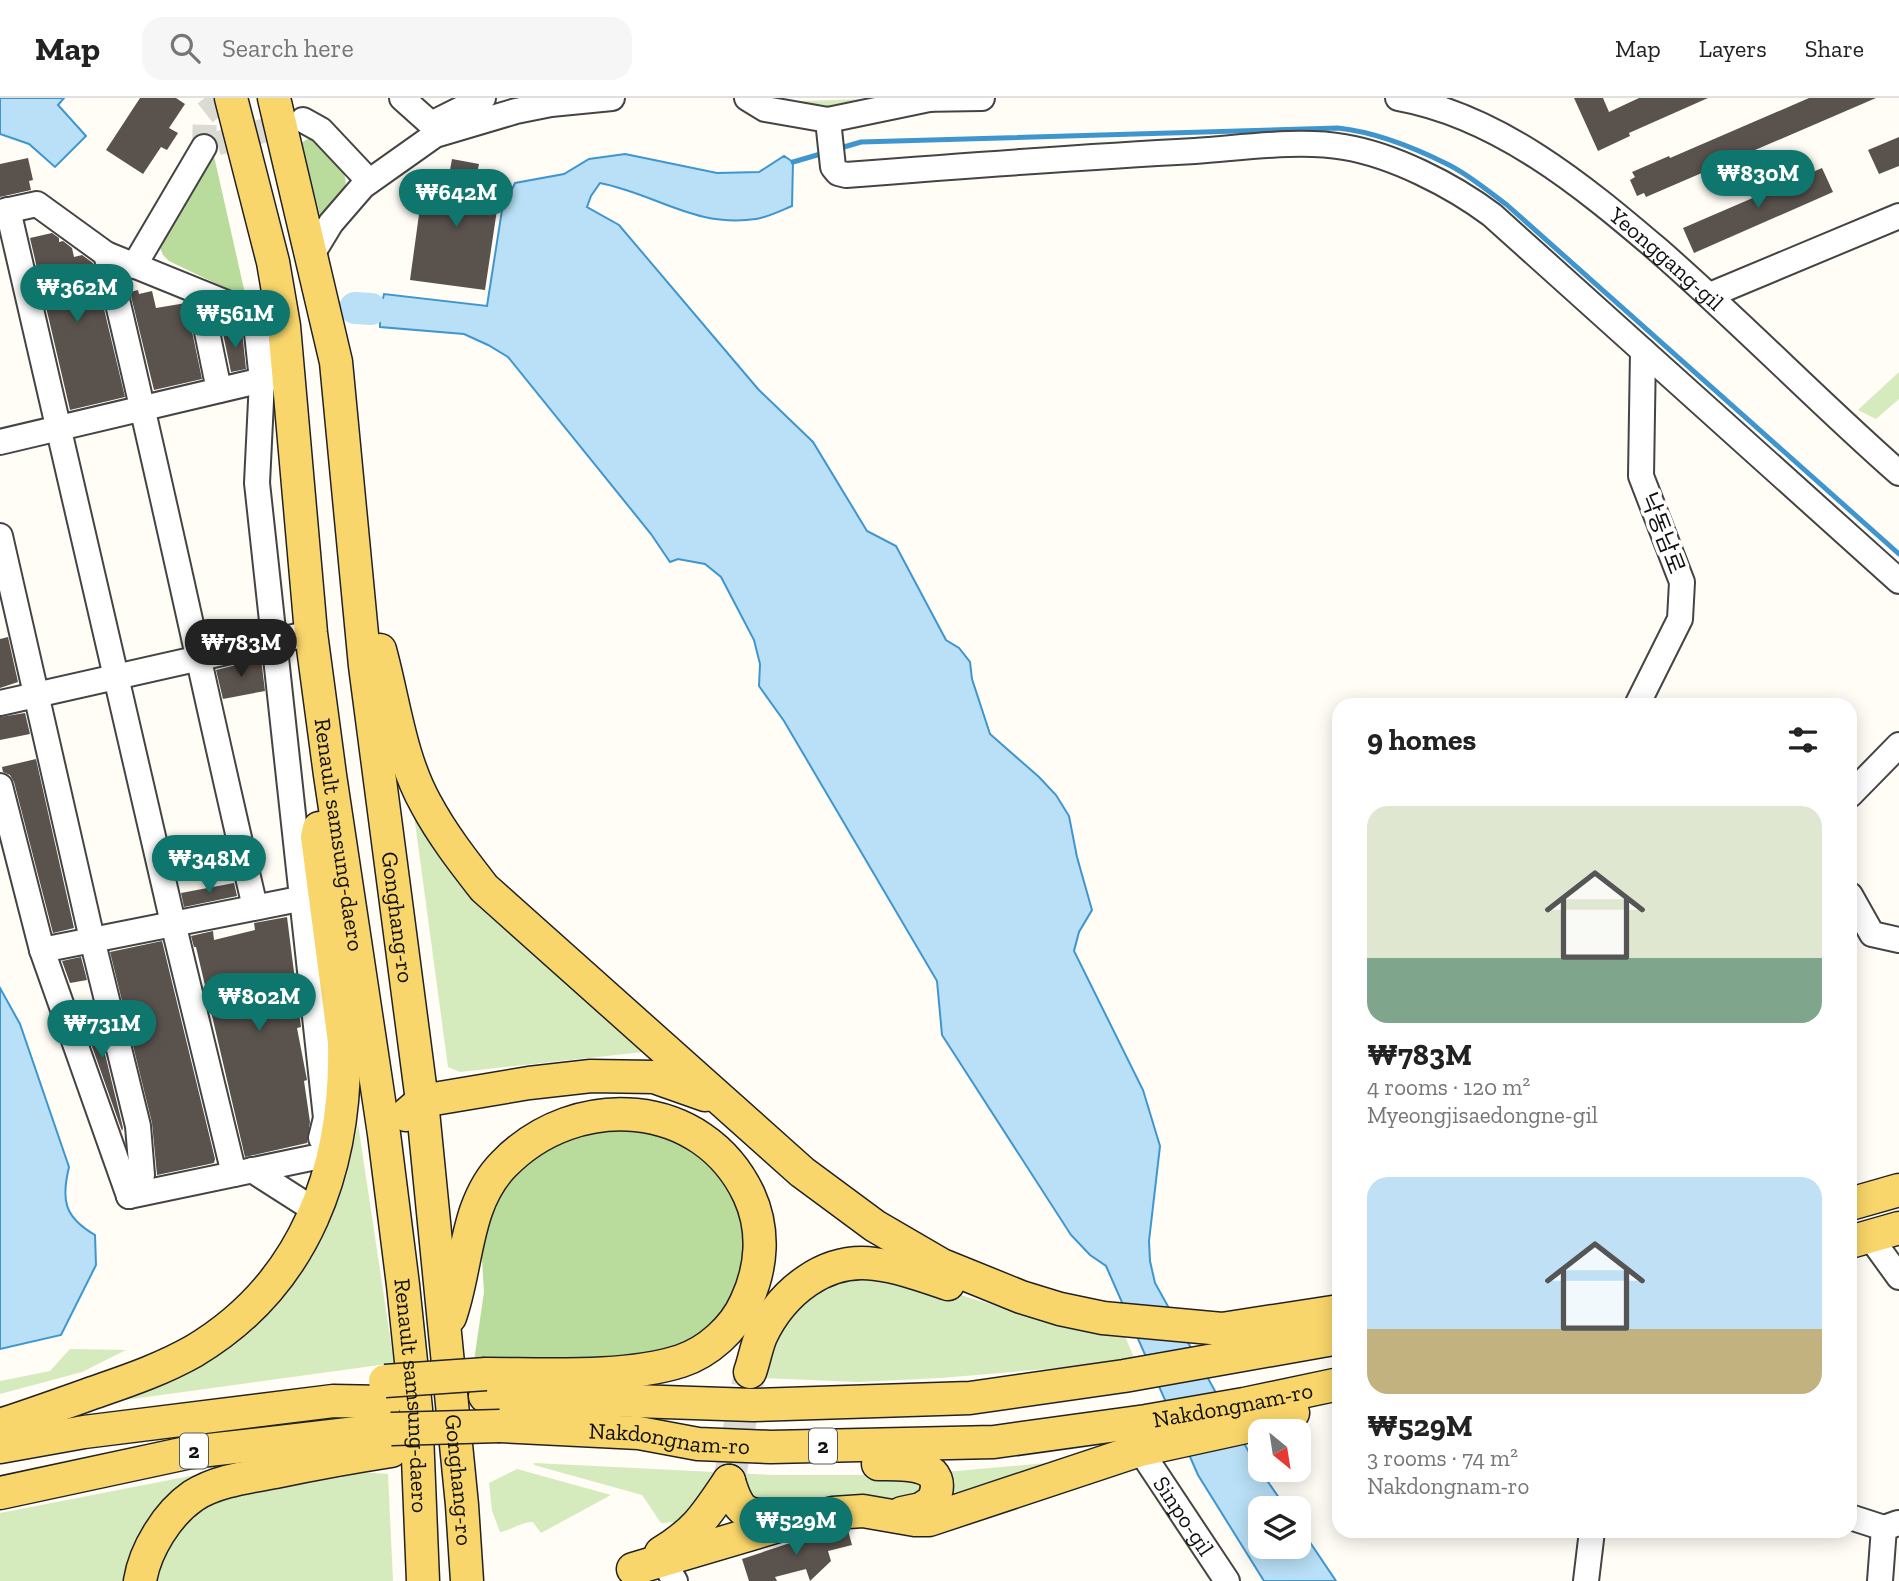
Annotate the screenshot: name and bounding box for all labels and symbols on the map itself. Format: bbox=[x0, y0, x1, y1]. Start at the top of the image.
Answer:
pin: ₩830M bbox=[1709, 150, 1807, 210]
pin: ₩642M bbox=[407, 170, 505, 229]
street label: Yeonggang-gil bbox=[1603, 200, 1730, 316]
pin: ₩362M bbox=[28, 264, 126, 324]
pin: ₩561M bbox=[186, 290, 284, 350]
street label: 낙동남로 bbox=[1635, 488, 1691, 578]
pin: ₩783M bbox=[192, 620, 290, 679]
street label: Renault samsung-daero bbox=[309, 716, 370, 953]
pin: ₩348M bbox=[160, 836, 258, 895]
street label: Gonghang-ro bbox=[375, 850, 420, 985]
pin: ₩802M bbox=[210, 974, 308, 1033]
pin: ₩731M bbox=[53, 1000, 151, 1060]
street label: Renault samsung-daero bbox=[388, 1277, 434, 1514]
street label: Nakdongnam-ro bbox=[1151, 1376, 1315, 1434]
street label: Gonghang-ro bbox=[439, 1413, 479, 1547]
street label: Nakdongnam-ro bbox=[588, 1416, 751, 1460]
north arrow bbox=[1248, 1419, 1311, 1482]
road number: 2 bbox=[809, 1428, 837, 1464]
road number: 2 bbox=[180, 1434, 208, 1468]
street label: Sinpo-gil bbox=[1147, 1471, 1220, 1561]
pin: ₩529M bbox=[747, 1498, 845, 1557]

